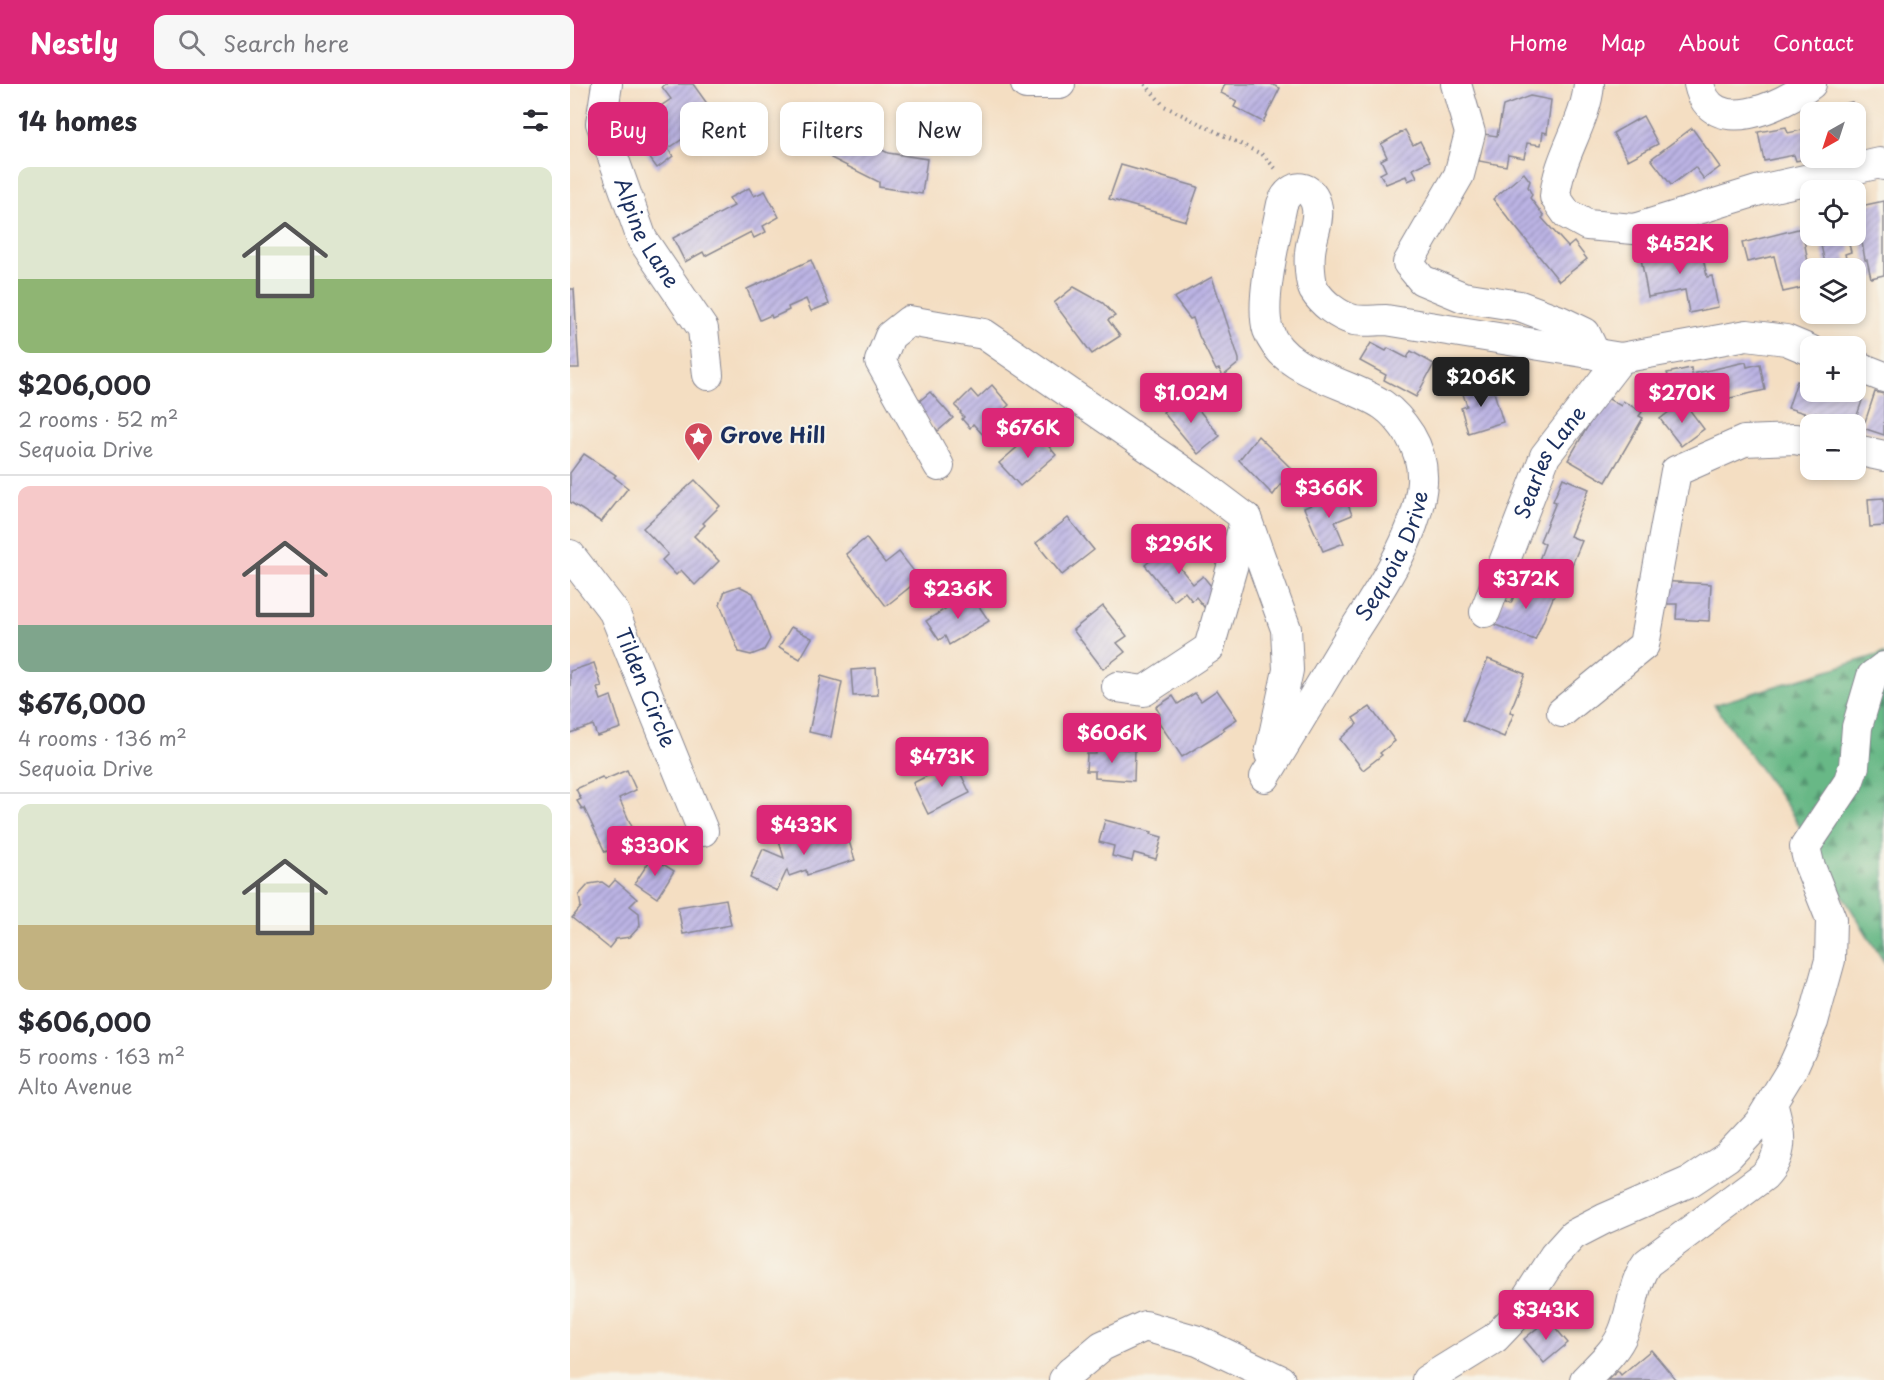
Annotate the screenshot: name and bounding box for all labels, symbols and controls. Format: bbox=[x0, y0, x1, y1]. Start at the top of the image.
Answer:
search box bbox=[154, 15, 574, 69]
text: Nestly bbox=[30, 21, 118, 64]
icon: search bbox=[175, 26, 208, 59]
text: Search here bbox=[223, 26, 349, 59]
text: Home bbox=[1509, 26, 1568, 58]
text: Map bbox=[1601, 26, 1646, 58]
text: About bbox=[1679, 26, 1740, 58]
text: Contact bbox=[1773, 26, 1854, 58]
text: 14 homes bbox=[18, 101, 137, 140]
chip: Buy bbox=[588, 102, 668, 156]
chip: Rent bbox=[680, 102, 768, 156]
chip: Filters bbox=[780, 102, 884, 156]
chip: New bbox=[896, 102, 982, 156]
north arrow bbox=[1800, 102, 1866, 168]
map controls bbox=[1800, 102, 1866, 480]
icon: filters bbox=[519, 104, 552, 137]
street label: Alpine Lane bbox=[607, 173, 689, 294]
button: locate bbox=[1800, 180, 1866, 246]
icon: home bbox=[231, 206, 339, 314]
pin: $452K bbox=[1638, 224, 1722, 275]
text: $452K bbox=[1646, 228, 1714, 258]
button: layers bbox=[1800, 258, 1866, 324]
button: + bbox=[1800, 336, 1866, 402]
pin: $206K bbox=[1439, 357, 1523, 408]
text: $206K bbox=[1446, 361, 1516, 391]
text: $206,000 bbox=[18, 365, 151, 404]
pin: $1.02M bbox=[1142, 373, 1240, 424]
pin: $270K bbox=[1640, 373, 1724, 424]
text: $1.02M bbox=[1154, 377, 1228, 407]
text: $270K bbox=[1648, 377, 1716, 407]
street label: Searles Lane bbox=[1504, 398, 1593, 523]
text: 2 rooms · 52 m² bbox=[18, 404, 178, 434]
pin: $676K bbox=[986, 408, 1070, 459]
text: $676K bbox=[996, 412, 1060, 442]
button: − bbox=[1800, 414, 1866, 480]
place label: Grove Hill bbox=[720, 418, 825, 450]
place icon: Grove Hill bbox=[683, 420, 715, 462]
text: Sequoia Drive bbox=[18, 434, 153, 464]
pin: $366K bbox=[1287, 468, 1371, 519]
text: $366K bbox=[1295, 472, 1363, 502]
street label: Sequoia Drive bbox=[1346, 488, 1435, 627]
pin: $296K bbox=[1137, 524, 1221, 575]
icon: home bbox=[231, 525, 339, 633]
text: $296K bbox=[1145, 528, 1213, 558]
pin: $372K bbox=[1484, 559, 1568, 610]
text: $372K bbox=[1493, 563, 1559, 593]
pin: $236K bbox=[916, 569, 1000, 620]
text: $236K bbox=[924, 573, 992, 603]
street label: Tilden Circle bbox=[608, 622, 685, 752]
text: $676,000 bbox=[18, 684, 146, 723]
pin: $606K bbox=[1070, 713, 1154, 764]
text: $606K bbox=[1077, 717, 1147, 747]
text: 4 rooms · 136 m² bbox=[18, 723, 187, 753]
pin: $473K bbox=[900, 737, 984, 788]
text: $473K bbox=[909, 741, 975, 771]
text: Sequoia Drive bbox=[18, 753, 153, 783]
pin: $433K bbox=[762, 805, 846, 856]
text: $433K bbox=[771, 809, 837, 839]
pin: $330K bbox=[613, 826, 697, 877]
text: $330K bbox=[621, 830, 689, 860]
icon: home bbox=[231, 843, 339, 951]
text: $606,000 bbox=[18, 1002, 151, 1041]
text: 5 rooms · 163 m² bbox=[18, 1041, 185, 1071]
text: Alto Avenue bbox=[18, 1071, 133, 1101]
pin: $343K bbox=[1504, 1290, 1588, 1341]
text: $343K bbox=[1513, 1294, 1579, 1324]

